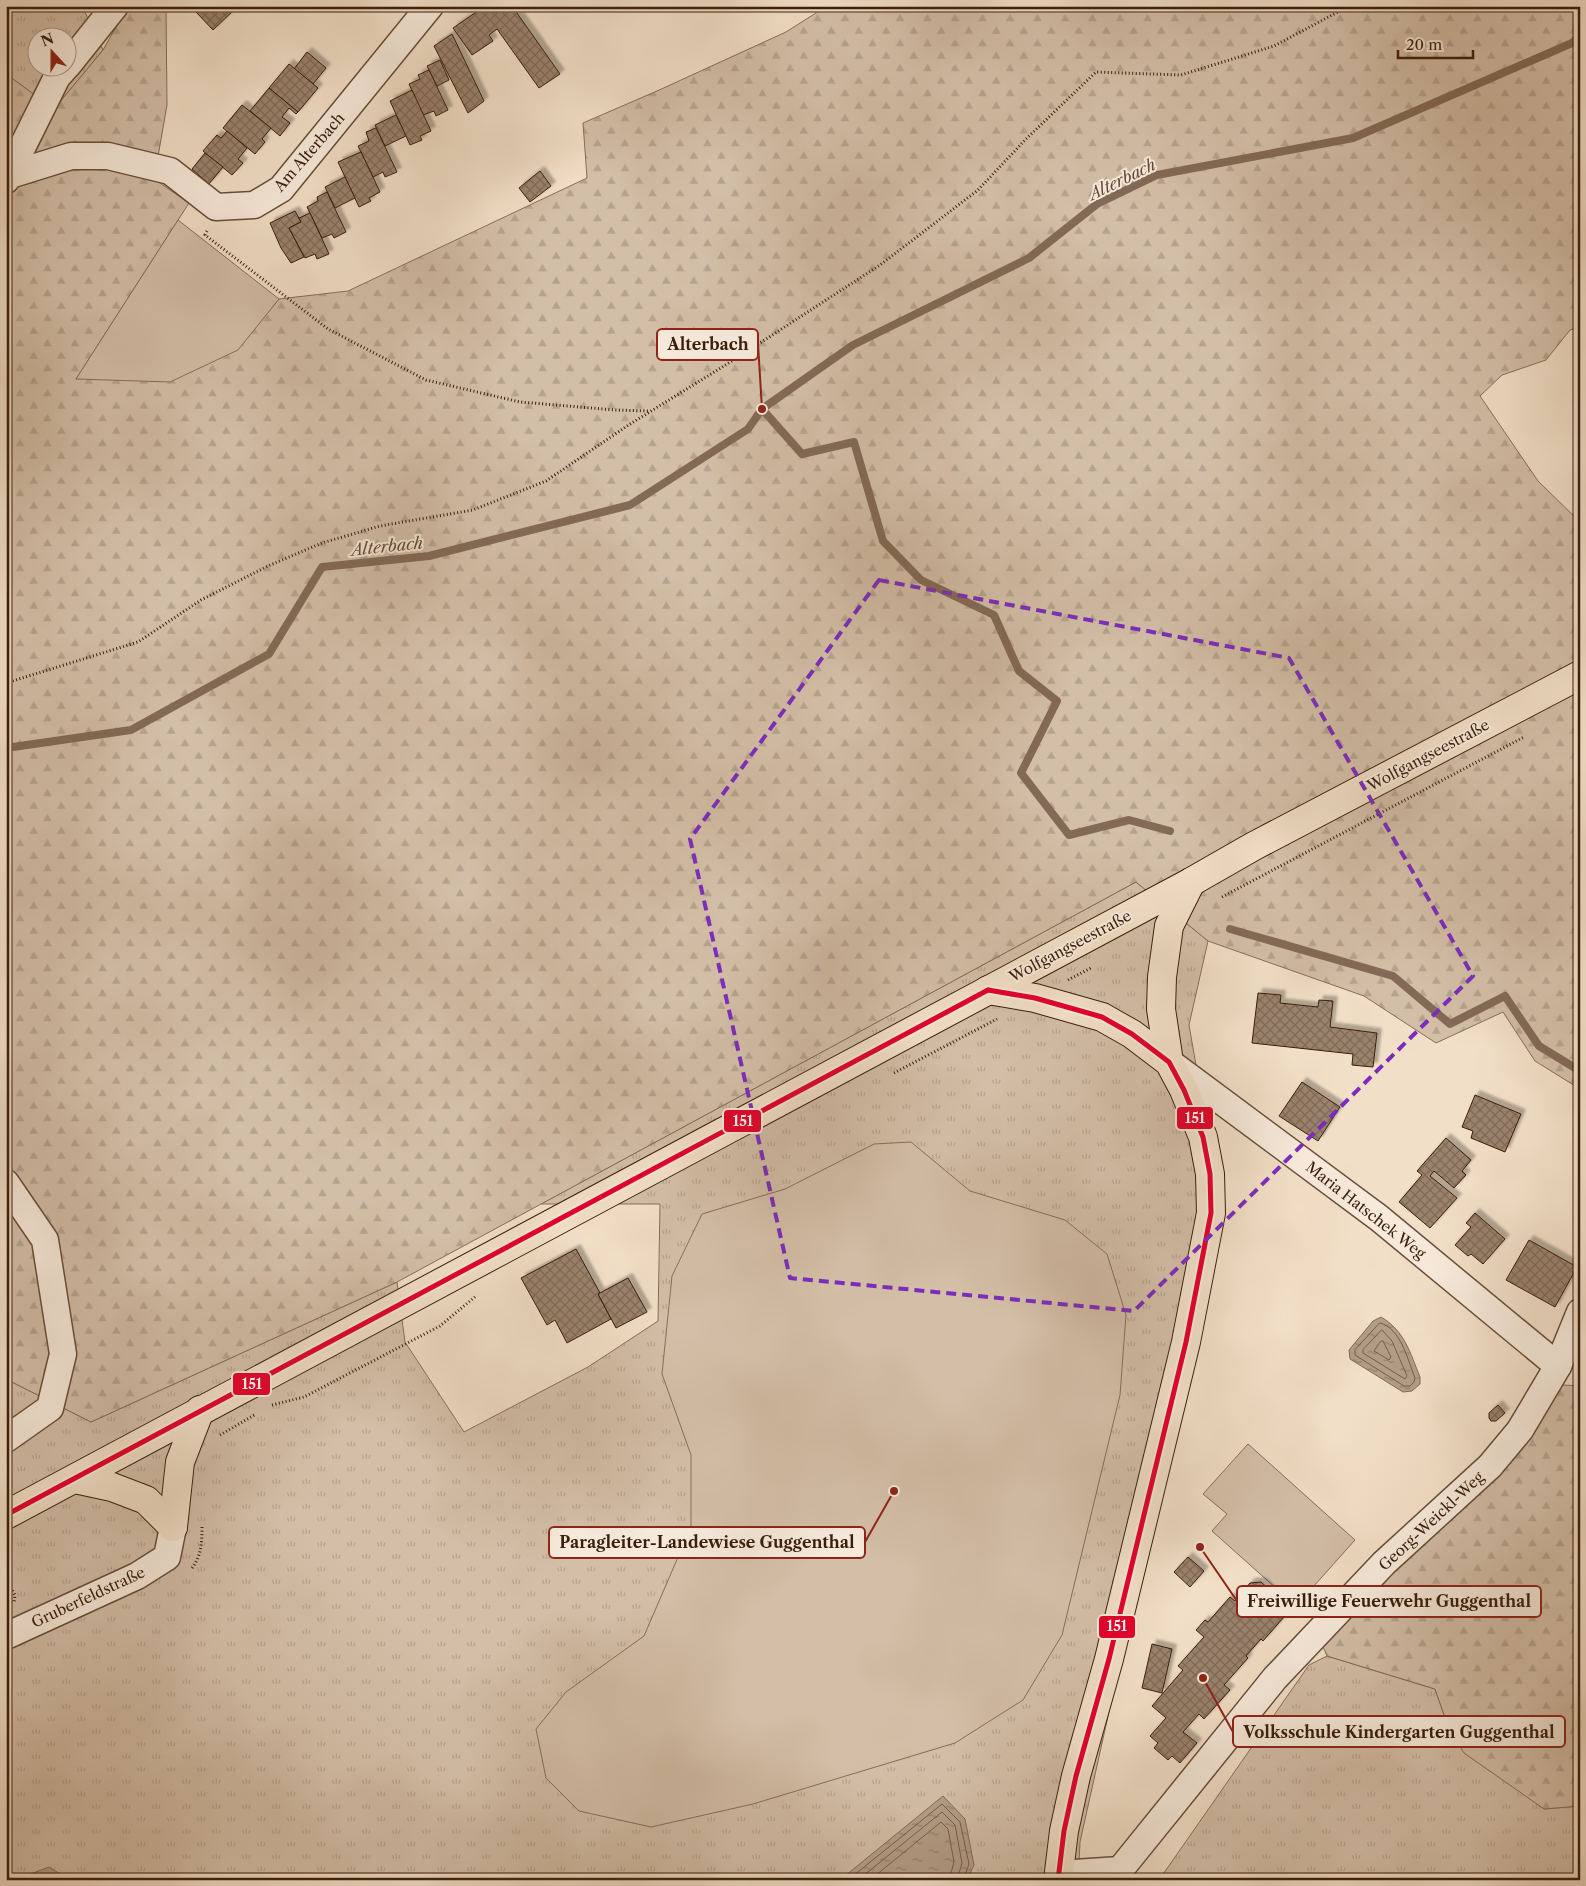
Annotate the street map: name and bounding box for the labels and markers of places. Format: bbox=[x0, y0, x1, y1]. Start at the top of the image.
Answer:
callout: Alterbach bbox=[657, 329, 758, 360]
callout: Paragleiter-Landewiese Guggenthal bbox=[549, 1527, 865, 1558]
callout: Freiwillige Feuerwehr Guggenthal bbox=[1237, 1586, 1541, 1617]
callout: Volksschule Kindergarten Guggenthal bbox=[1233, 1716, 1565, 1747]

